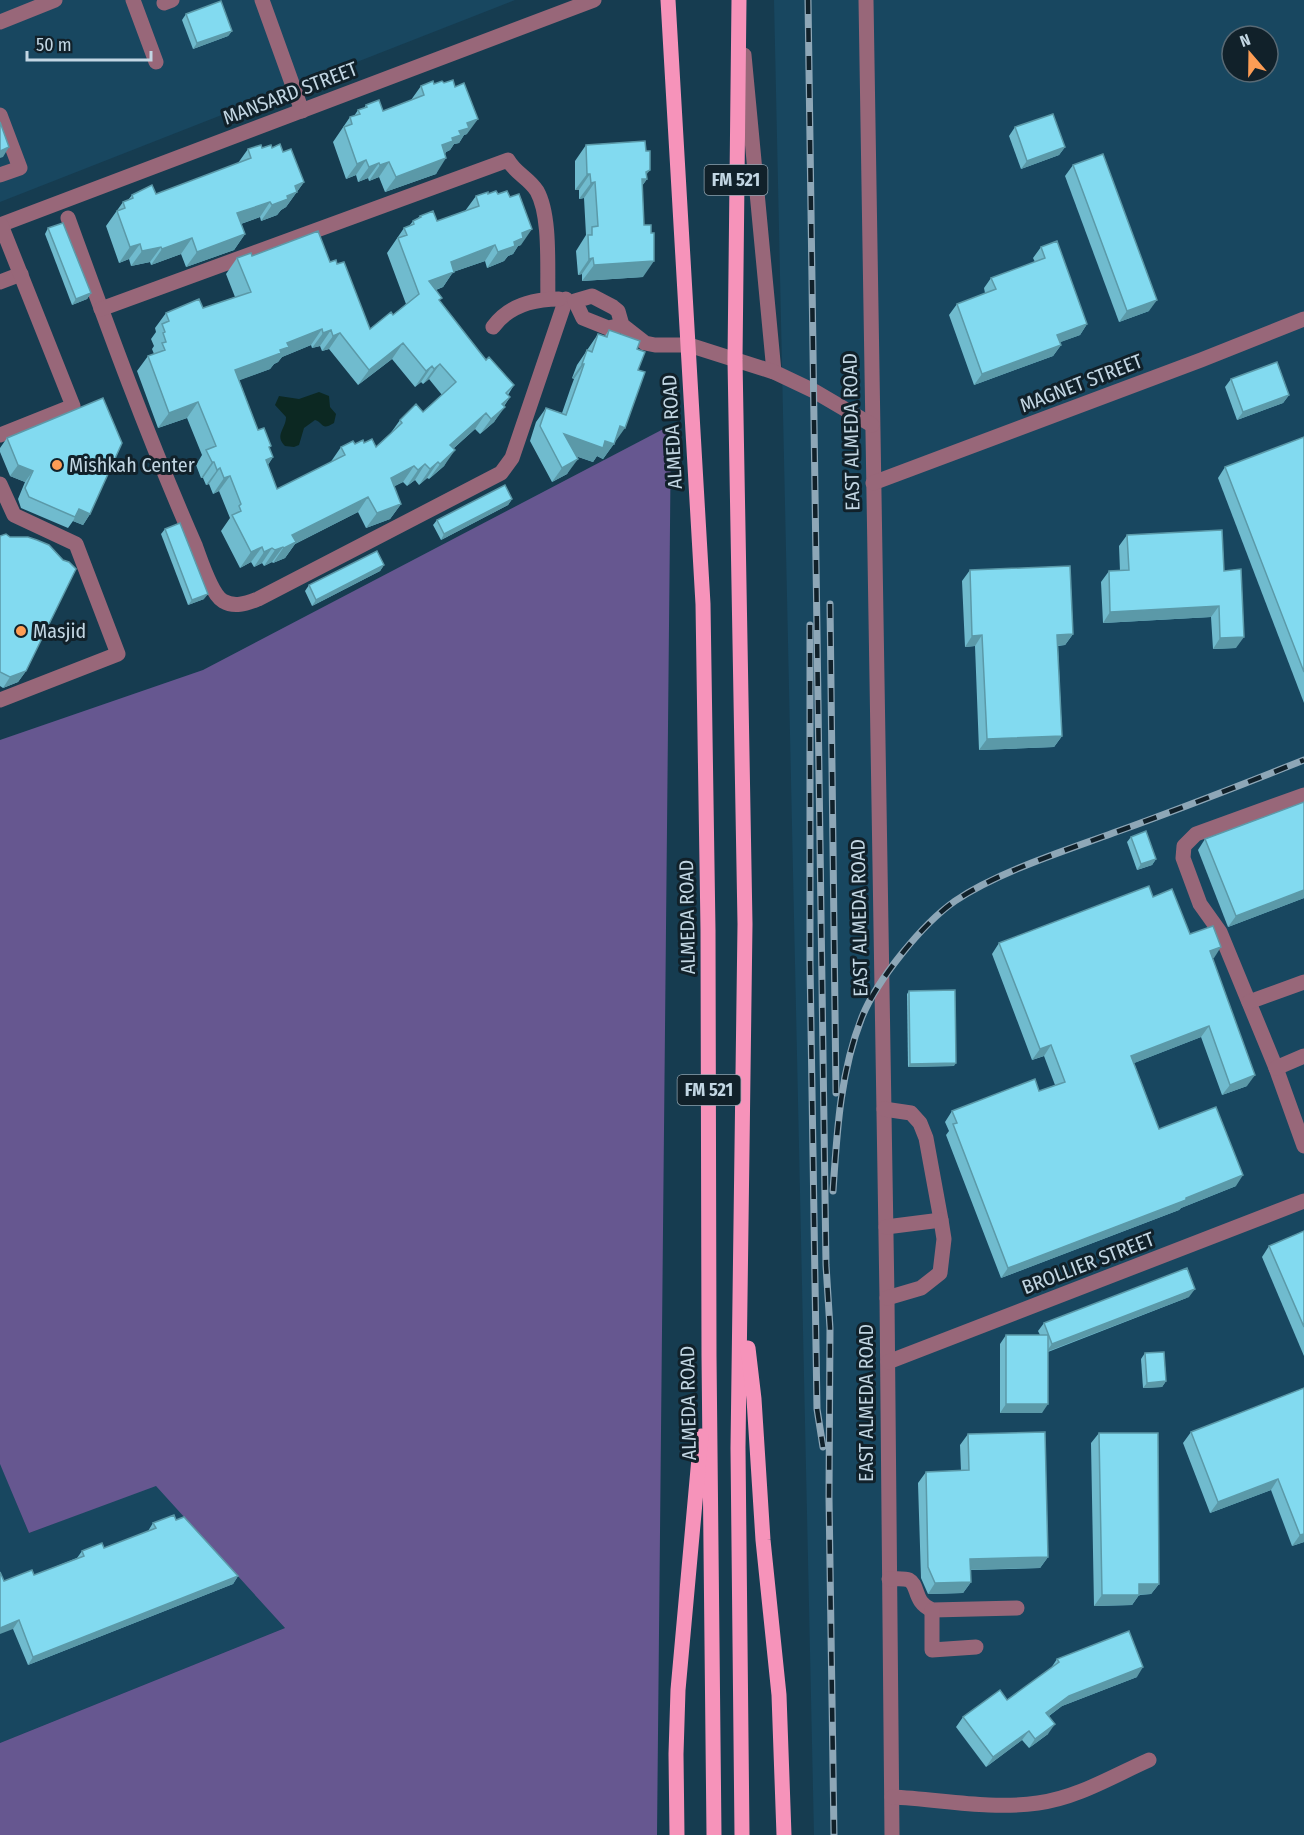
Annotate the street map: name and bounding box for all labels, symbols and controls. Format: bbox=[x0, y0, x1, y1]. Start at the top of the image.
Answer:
scale bar bbox=[27, 24, 152, 62]
north arrow bbox=[1220, 24, 1280, 84]
text: N bbox=[1237, 30, 1253, 51]
text: 50 m bbox=[36, 34, 72, 56]
street label: MANSARD STREET bbox=[219, 56, 361, 130]
road number: FM 521 bbox=[704, 165, 768, 195]
street label: MAGNET STREET bbox=[1016, 348, 1146, 417]
street label: EAST ALMEDA ROAD bbox=[838, 353, 864, 511]
street label: ALMEDA ROAD bbox=[657, 374, 687, 490]
place label: Mishkah Center bbox=[69, 453, 195, 477]
marker: Mishkah Center bbox=[50, 458, 64, 472]
place label: Masjid bbox=[33, 619, 86, 643]
marker: Masjid bbox=[14, 624, 28, 638]
street label: EAST ALMEDA ROAD bbox=[846, 839, 872, 997]
street label: ALMEDA ROAD bbox=[674, 859, 700, 975]
road number: FM 521 bbox=[678, 1075, 740, 1105]
street label: BROLLIER STREET bbox=[1018, 1226, 1158, 1299]
street label: EAST ALMEDA ROAD bbox=[854, 1324, 878, 1482]
street label: ALMEDA ROAD bbox=[675, 1345, 701, 1461]

